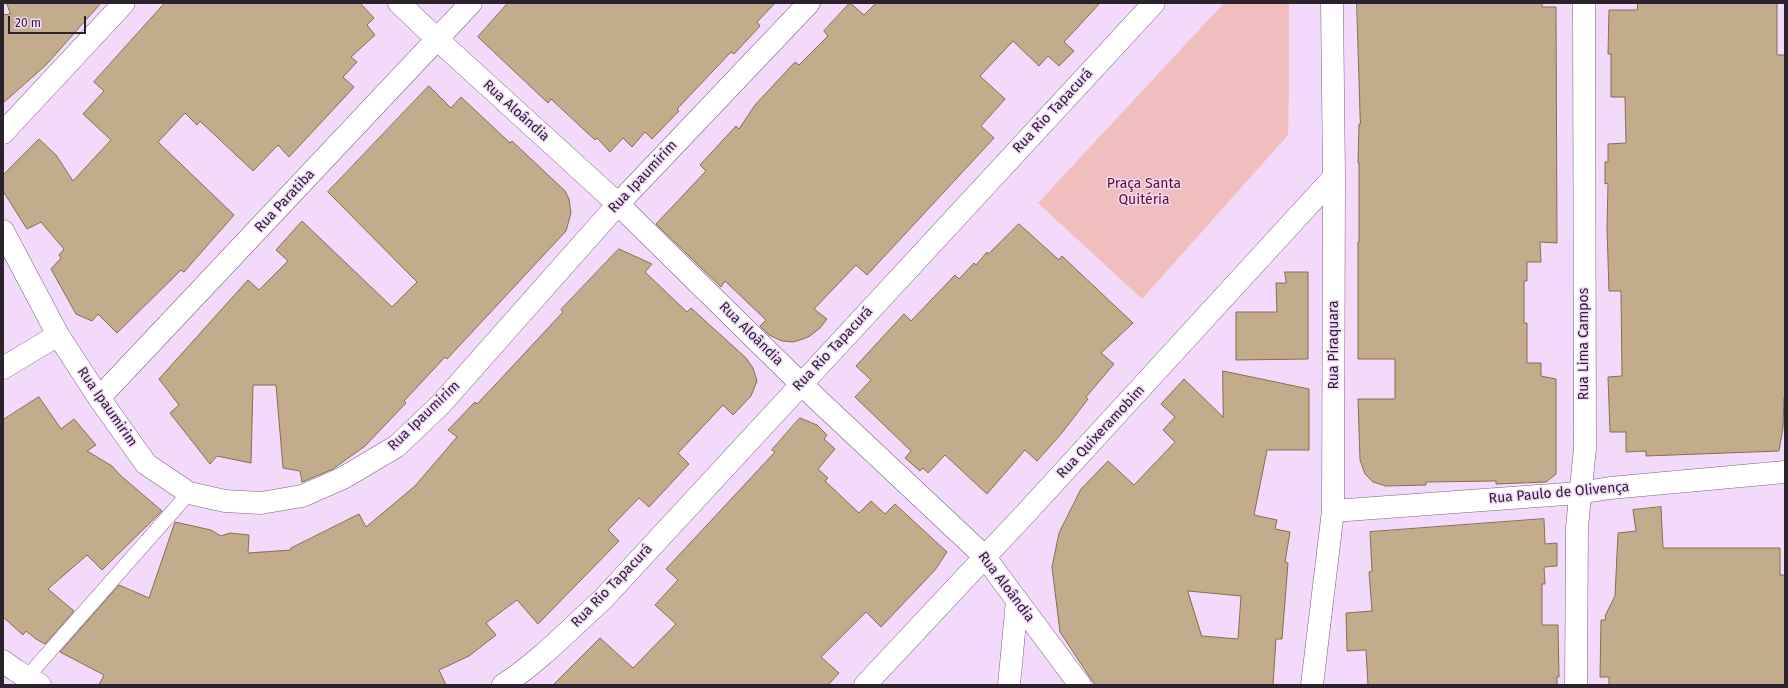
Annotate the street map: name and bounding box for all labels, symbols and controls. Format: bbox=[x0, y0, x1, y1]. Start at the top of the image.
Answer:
scale bar bbox=[10, 8, 88, 34]
text: 20 m bbox=[15, 16, 41, 30]
street label: Rua Rio Tapacurá bbox=[1010, 65, 1096, 157]
street label: Rua Aloândia bbox=[479, 77, 553, 145]
street label: Rua Ipaumirim bbox=[605, 137, 681, 217]
street label: Rua Paratiba bbox=[251, 166, 319, 236]
park label: Praça Santa Quitéria bbox=[1107, 176, 1181, 208]
street label: Rua Lima Campos bbox=[1576, 288, 1592, 400]
street label: Rua Aloândia bbox=[715, 298, 787, 370]
street label: Rua Piraquara bbox=[1326, 300, 1342, 390]
street label: Rua Rio Tapacurá bbox=[790, 303, 876, 395]
street label: Rua Ipaumirim bbox=[73, 364, 141, 450]
street label: Rua Ipaumirim bbox=[385, 378, 463, 454]
street label: Rua Quixeramobim bbox=[1054, 382, 1148, 482]
street label: Rua Paulo de Olivença bbox=[1488, 478, 1630, 508]
street label: Rua Rio Tapacurá bbox=[568, 541, 656, 631]
street label: Rua Aloândia bbox=[974, 548, 1038, 626]

